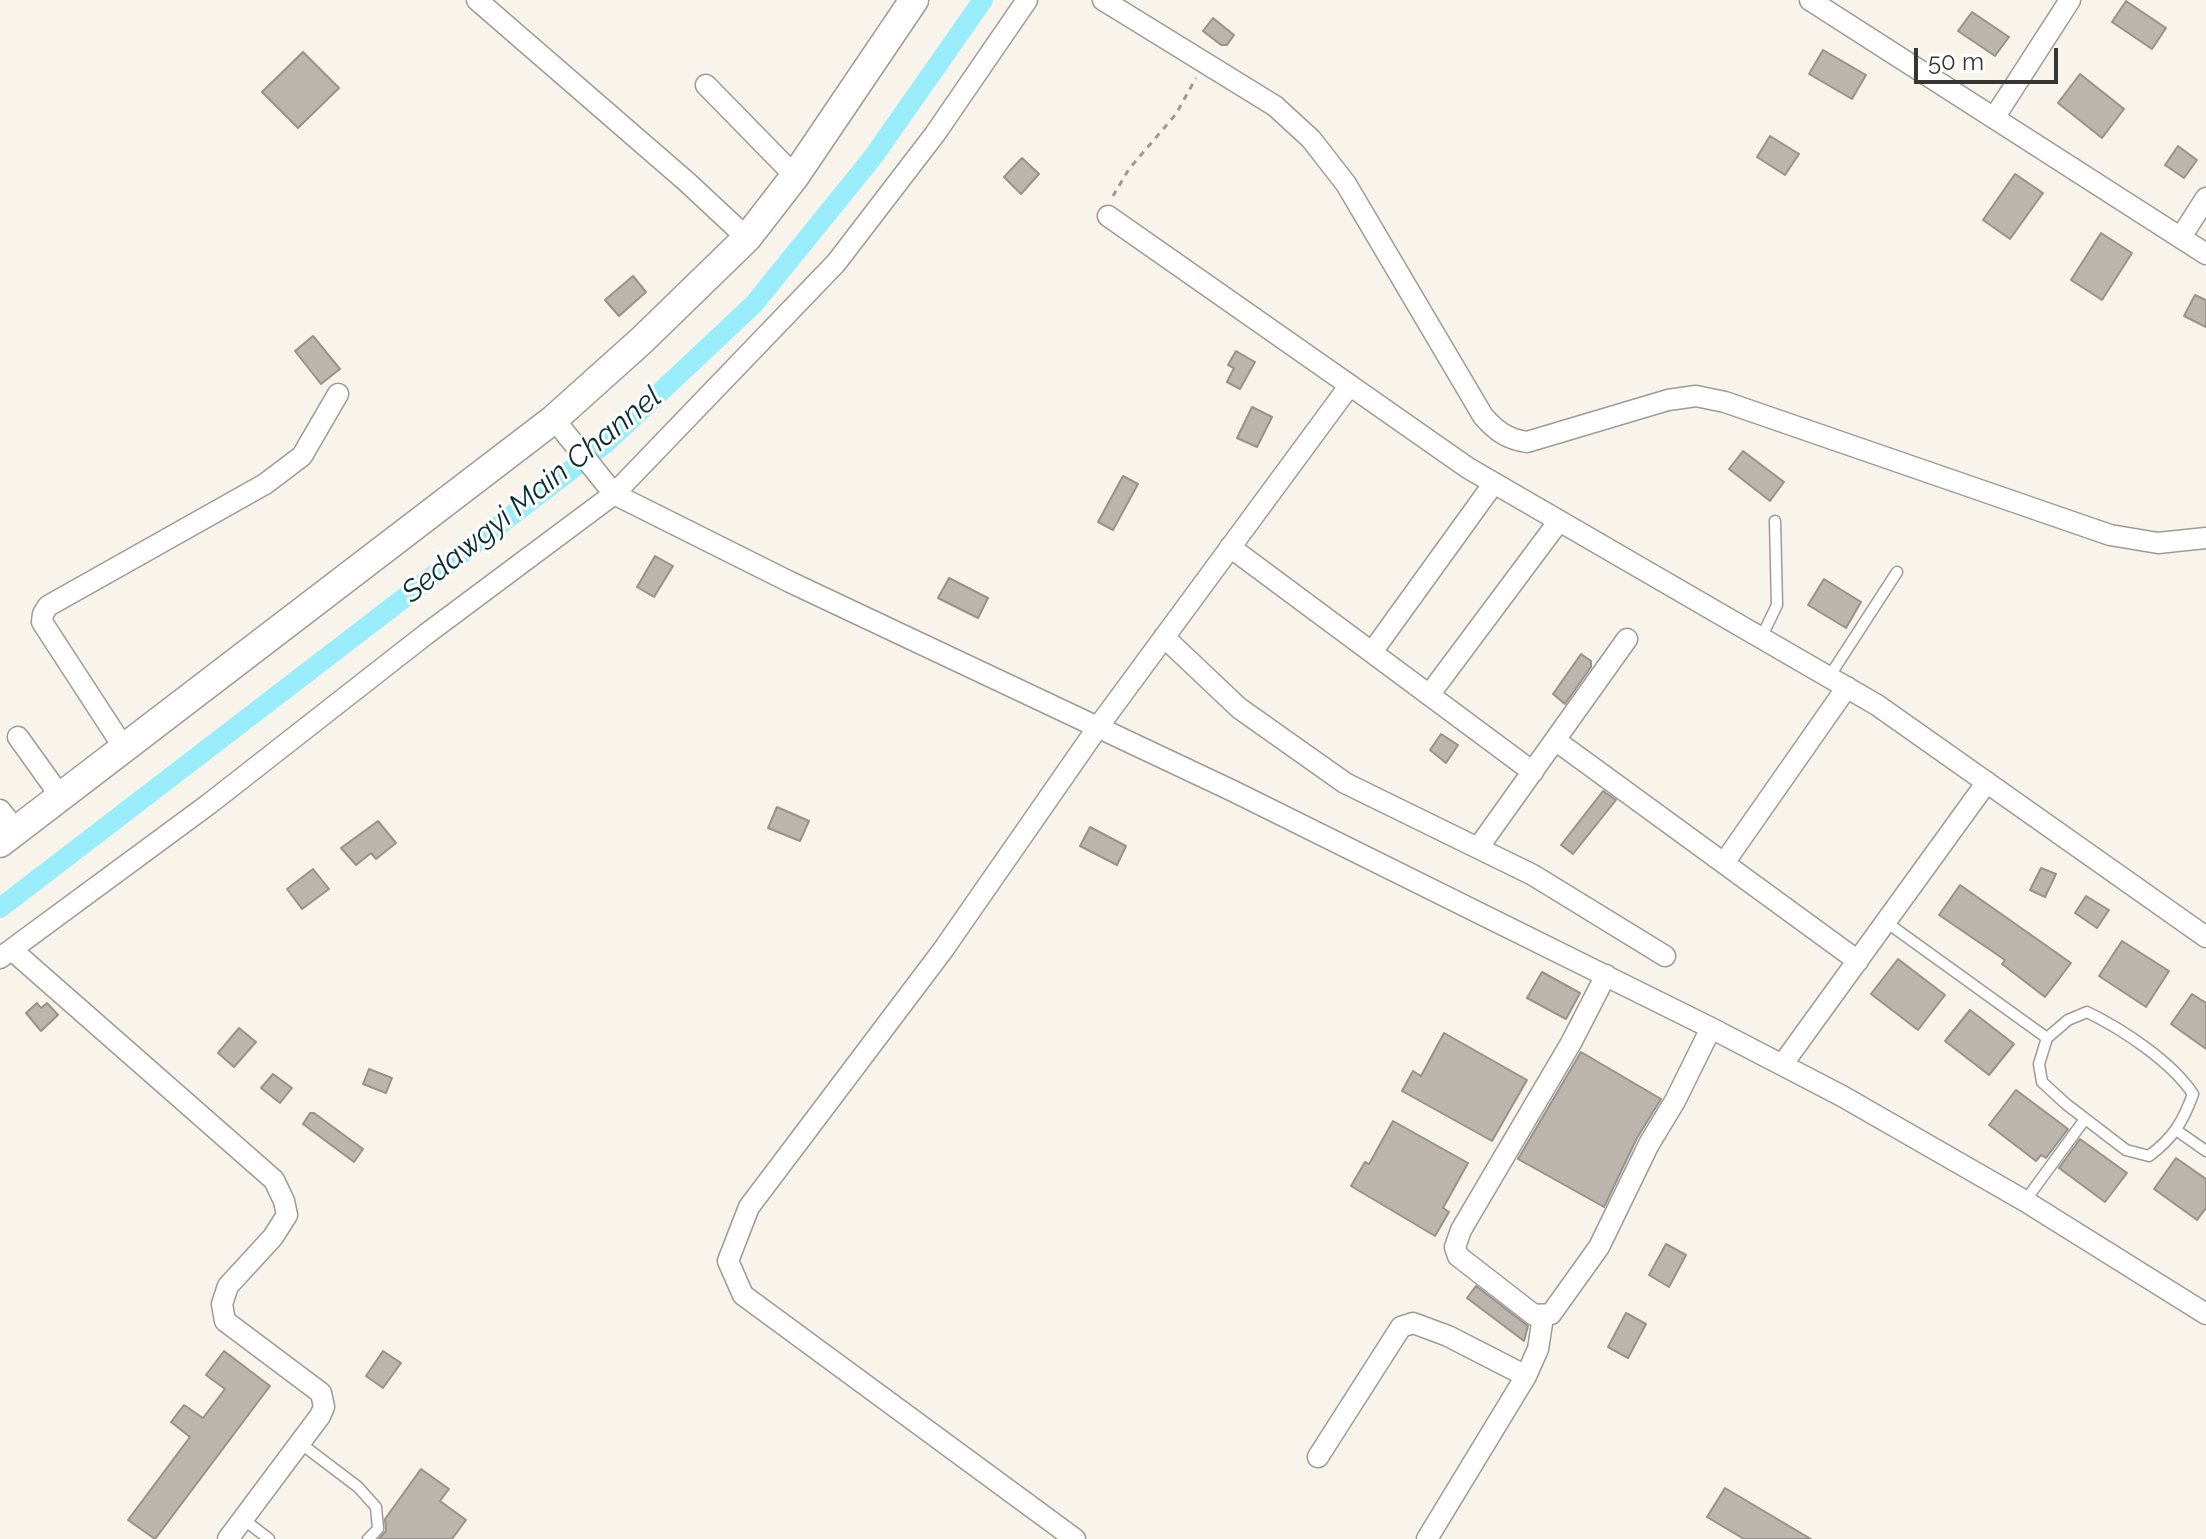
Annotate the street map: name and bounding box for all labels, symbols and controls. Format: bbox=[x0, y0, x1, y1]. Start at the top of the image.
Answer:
scale bar bbox=[1918, 32, 2062, 82]
text: 50 m bbox=[1928, 47, 1984, 76]
water label: Sedawgyi Main Channel bbox=[395, 379, 669, 611]

